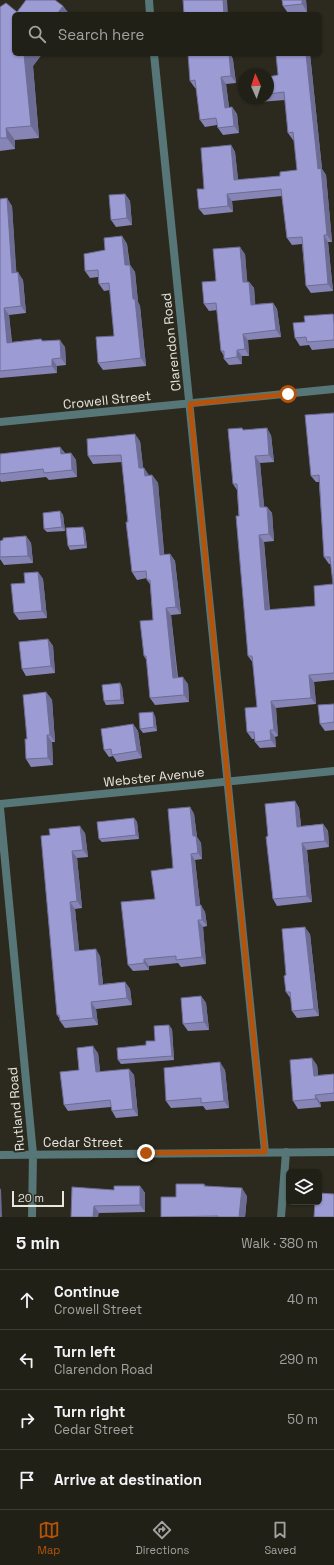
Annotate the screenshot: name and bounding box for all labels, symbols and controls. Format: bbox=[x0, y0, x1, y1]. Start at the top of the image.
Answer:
search box bbox=[12, 12, 322, 56]
icon: search bbox=[26, 23, 48, 45]
text: Search here bbox=[58, 25, 144, 44]
north arrow bbox=[238, 68, 274, 104]
street label: Clarendon Road bbox=[157, 292, 185, 392]
route start bbox=[279, 385, 297, 403]
street label: Crowell Street bbox=[62, 387, 152, 413]
street label: Webster Avenue bbox=[103, 763, 205, 791]
street label: Rutland Road bbox=[4, 1066, 28, 1152]
street label: Cedar Street bbox=[43, 1134, 123, 1151]
route end bbox=[137, 1144, 155, 1162]
map controls bbox=[286, 1169, 322, 1205]
button: layers bbox=[286, 1169, 322, 1205]
scale bar bbox=[12, 1189, 64, 1208]
text: 20 m bbox=[18, 1191, 44, 1205]
text: 5 min bbox=[16, 1232, 60, 1254]
text: Walk · 380 m bbox=[241, 1235, 318, 1252]
text: Continue bbox=[54, 1282, 120, 1301]
icon: ahead bbox=[16, 1289, 38, 1311]
text: 40 m bbox=[287, 1291, 318, 1308]
text: Crowell Street bbox=[54, 1301, 142, 1318]
text: Turn left bbox=[54, 1342, 116, 1361]
icon: left bbox=[16, 1349, 38, 1371]
text: 290 m bbox=[279, 1351, 318, 1368]
text: Clarendon Road bbox=[54, 1361, 153, 1378]
text: Turn right bbox=[54, 1402, 125, 1421]
icon: right bbox=[16, 1409, 38, 1431]
text: 50 m bbox=[287, 1411, 318, 1428]
text: Cedar Street bbox=[54, 1421, 134, 1438]
icon: arrive bbox=[16, 1469, 38, 1491]
text: Arrive at destination bbox=[54, 1470, 202, 1489]
tab: Map bbox=[38, 1519, 60, 1557]
tab: Directions bbox=[135, 1519, 189, 1557]
tab: Saved bbox=[264, 1519, 296, 1557]

